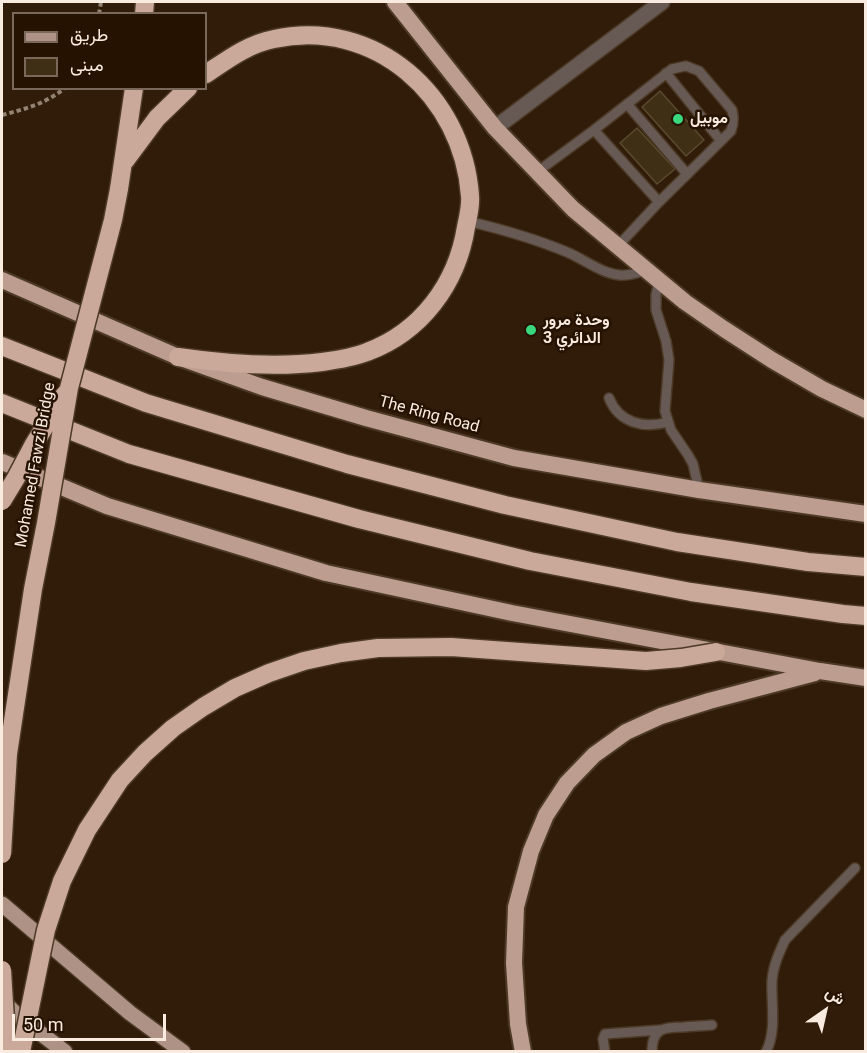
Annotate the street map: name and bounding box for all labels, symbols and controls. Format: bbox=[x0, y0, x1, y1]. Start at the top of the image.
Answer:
legend bbox=[12, 12, 207, 90]
text: طريق bbox=[70, 24, 108, 45]
text: مبنى bbox=[70, 54, 104, 75]
place label: موبيل bbox=[690, 109, 728, 129]
marker: موبيل bbox=[671, 112, 685, 126]
place label: وحدة مرور الدائري 3 bbox=[543, 311, 610, 349]
marker: وحدة مرور الدائري 3 bbox=[524, 323, 538, 337]
street label: Mohamed Fawzi Bridge bbox=[12, 381, 60, 549]
street label: The Ring Road bbox=[377, 392, 481, 438]
north arrow bbox=[795, 981, 855, 1041]
text: ش bbox=[822, 982, 849, 1009]
scale bar bbox=[15, 1002, 170, 1040]
text: 50 m bbox=[23, 1014, 63, 1035]

